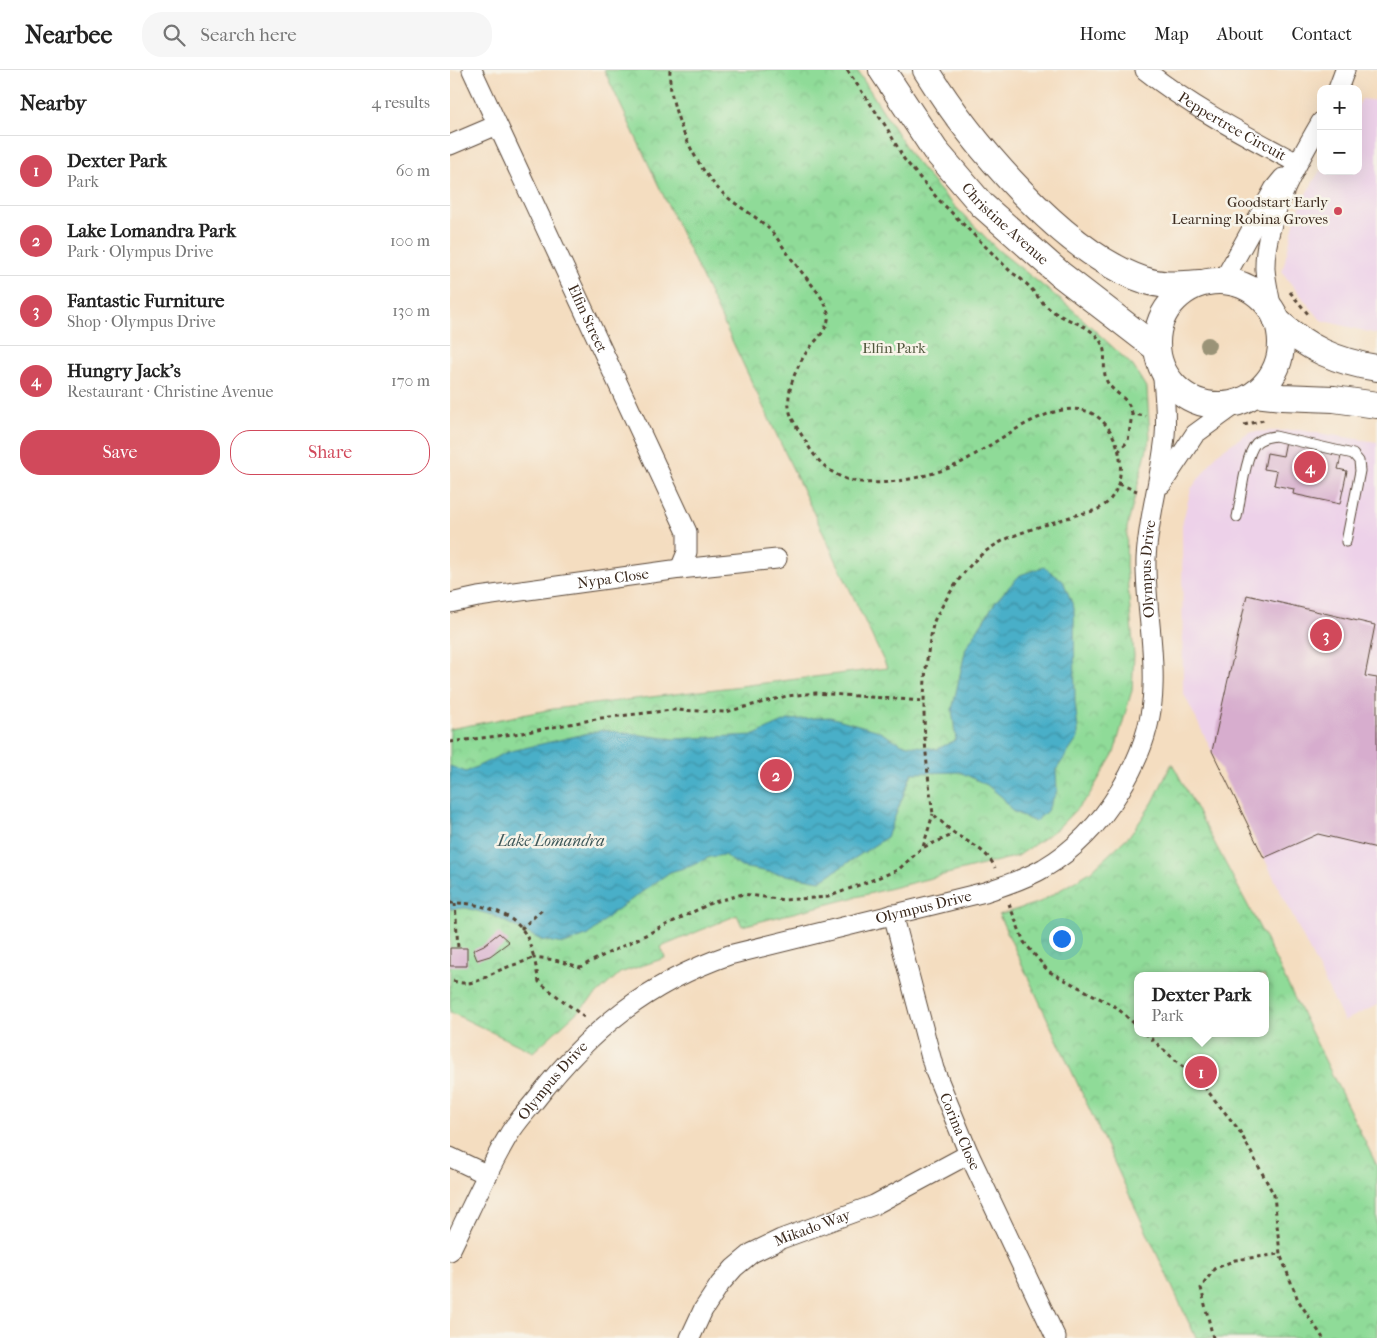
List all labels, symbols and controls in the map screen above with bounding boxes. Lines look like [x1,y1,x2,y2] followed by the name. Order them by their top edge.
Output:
[142,12,492,57] search box
[25,21,112,49] text: Nearbee
[160,21,188,49] icon: search
[200,24,297,46] text: Search here
[1079,24,1126,45] text: Home
[1154,24,1189,45] text: Map
[1217,24,1263,45] text: About
[1291,24,1352,45] text: Contact
[1317,85,1362,175] map controls
[1317,85,1362,130] button: +
[1175,88,1290,165] street label: Peppertree Circuit
[20,91,86,115] text: Nearby
[372,93,430,112] text: 4 results
[1317,130,1362,175] button: −
[67,150,167,172] text: Dexter Park
[33,161,39,180] text: 1
[396,161,430,180] text: 60 m
[67,172,99,191] text: Park
[958,179,1053,269] street label: Christine Avenue
[1171,193,1329,228] place label: Goodstart Early Learning Robina Groves
[1332,205,1344,217] marker: Goodstart Early Learning Robina Groves
[67,220,236,242] text: Lake Lomandra Park
[32,231,40,250] text: 2
[390,231,430,250] text: 100 m
[67,242,214,261] text: Park · Olympus Drive
[564,281,611,356] street label: Elfin Street
[67,290,225,312] text: Fantastic Furniture
[33,301,39,320] text: 3
[392,301,430,320] text: 130 m
[67,312,216,331] text: Shop · Olympus Drive
[862,339,926,357] park label: Elfin Park
[67,360,181,382] text: Hungry Jack's
[31,371,41,390] text: 4
[391,371,430,390] text: 170 m
[67,382,273,401] text: Restaurant · Christine Avenue
[20,430,220,475] button: Save
[230,430,430,475] button: Share
[1294,448,1326,486] pin: 4
[1137,518,1160,619] street label: Olympus Drive
[576,564,651,592] street label: Nypa Close
[1310,616,1342,654] pin: 3
[760,756,792,794] pin: 2
[496,831,605,850] water label: Lake Lomandra
[874,887,974,928] street label: Olympus Drive
[1049,926,1075,952] your location
[1134,972,1269,1037] popup
[1152,984,1251,1006] text: Dexter Park
[1152,1006,1183,1025] text: Park
[514,1037,592,1124] street label: Olympus Drive
[1185,1053,1217,1091] pin: 1
[936,1090,985,1174] street label: Corina Close
[771,1205,854,1250] street label: Mikado Way

